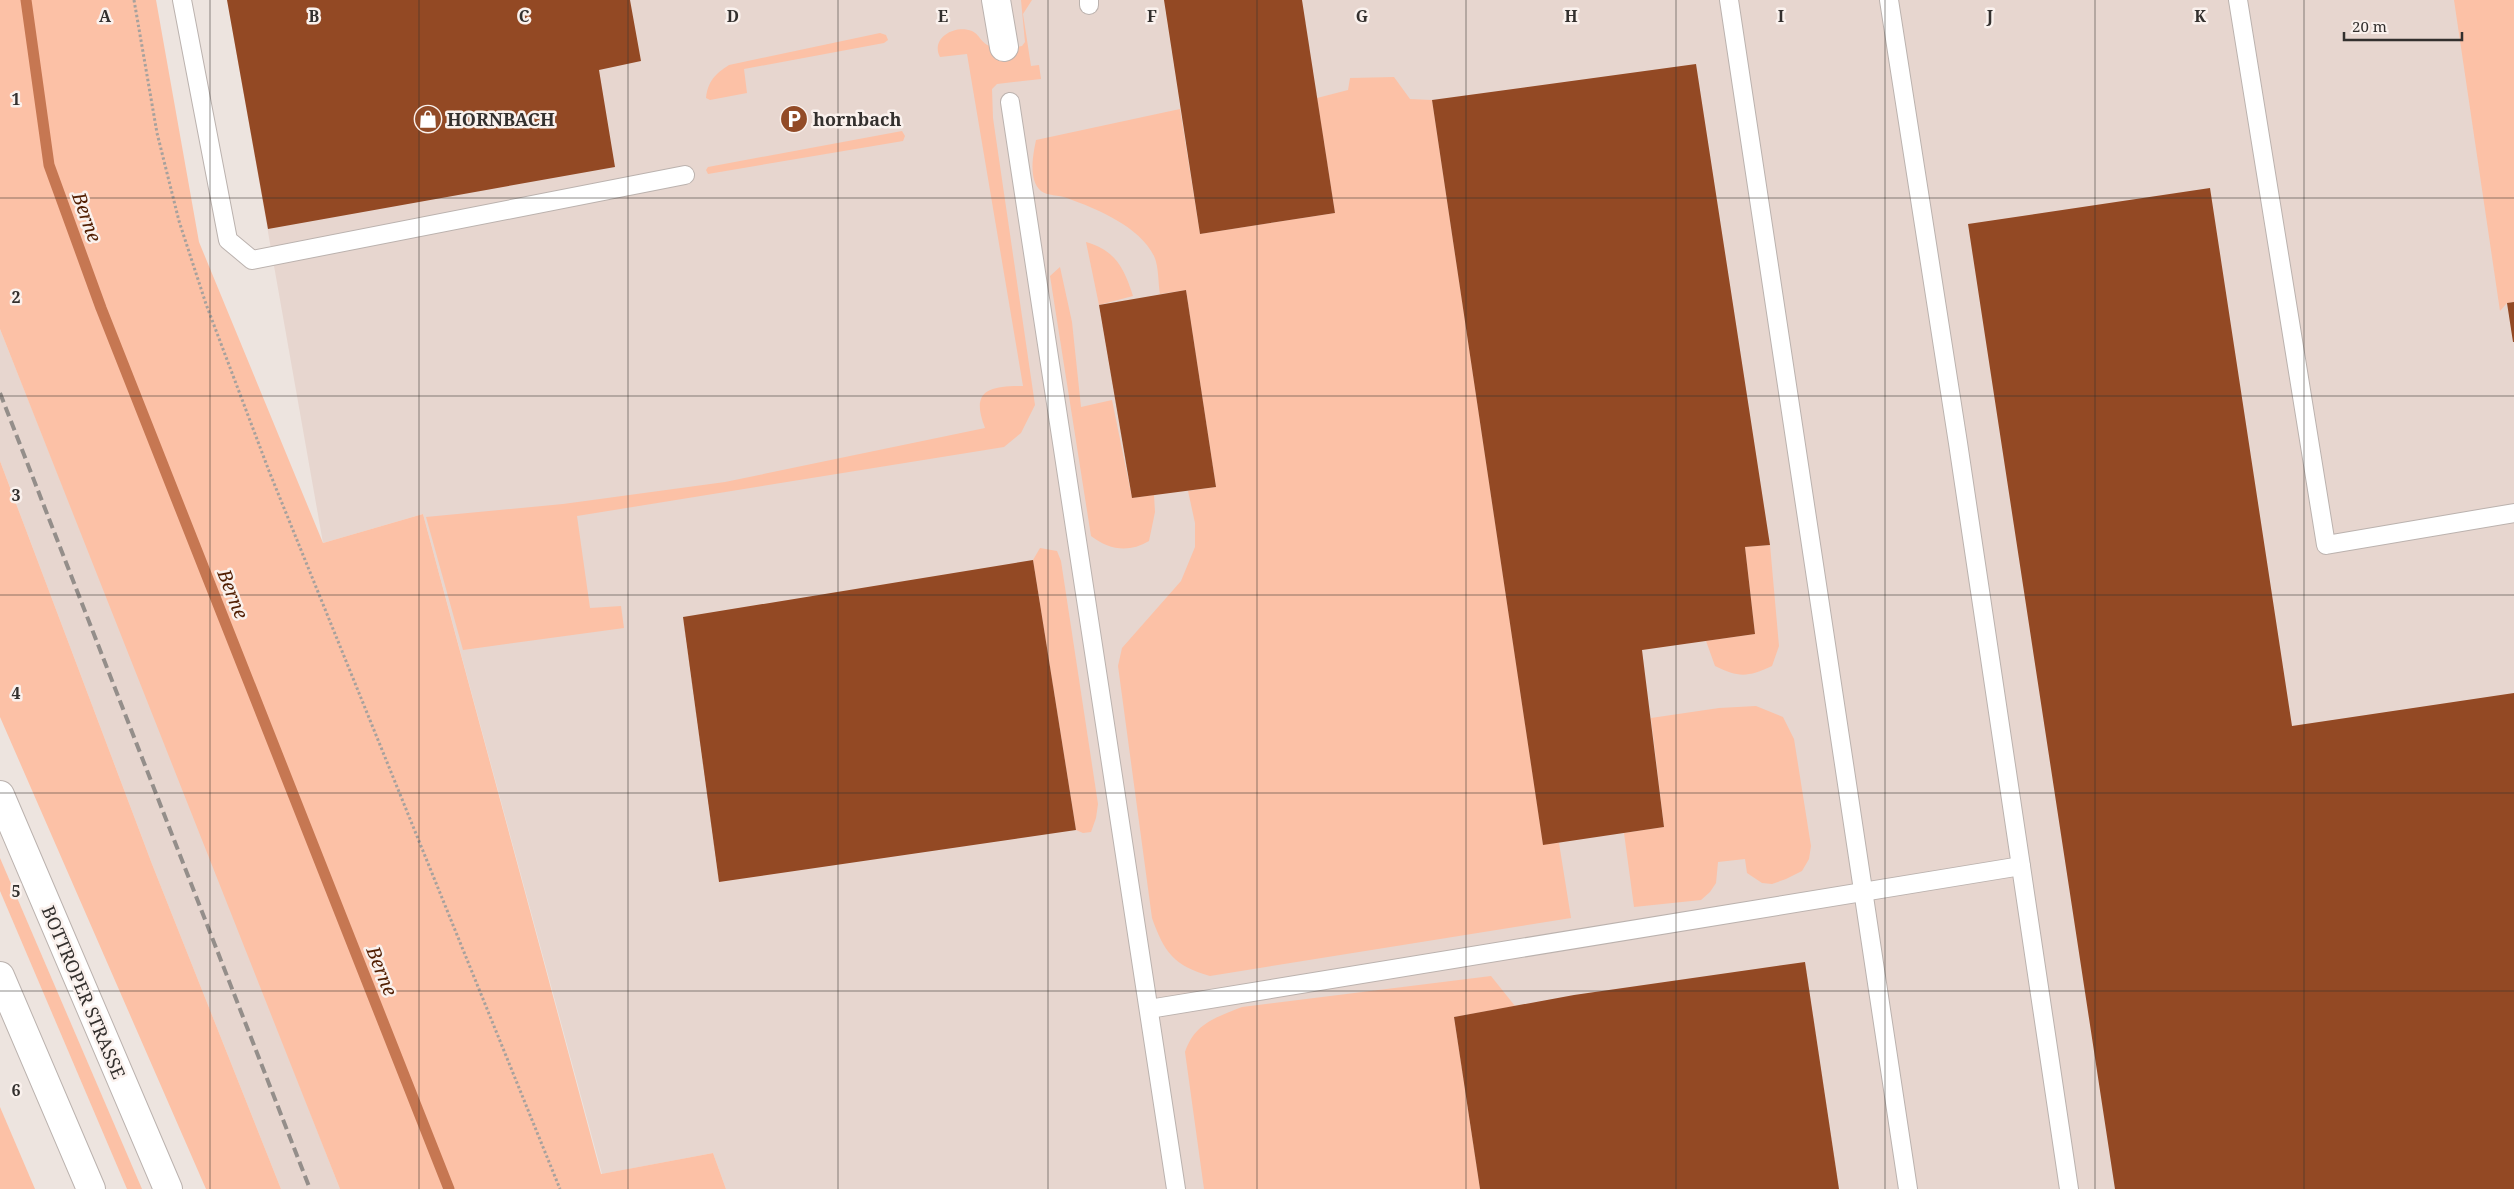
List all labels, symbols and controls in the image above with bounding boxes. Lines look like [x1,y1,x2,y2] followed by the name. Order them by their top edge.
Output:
[99,5,112,27] text: A
[309,5,320,27] text: B
[519,5,530,27] text: C
[727,5,739,27] text: D
[938,5,948,27] text: E
[1147,5,1157,27] text: F
[1356,5,1368,27] text: G
[1564,5,1578,27] text: H
[1778,5,1784,27] text: I
[1986,5,1994,27] text: J
[2194,5,2206,27] text: K
[2344,10,2462,42] scale bar
[2352,16,2387,36] text: 20 m
[11,88,21,110] text: 1
[413,104,443,134] shop icon: HORNBACH
[779,104,809,134] parking icon: hornbach
[447,107,555,131] place label: HORNBACH
[813,107,901,131] place label: hornbach
[66,187,108,246] water label: Berne
[11,286,21,308] text: 2
[11,484,21,506] text: 3
[211,564,255,623] water label: Berne
[11,682,21,704] text: 4
[11,880,21,902] text: 5
[37,902,131,1082] street label: BOTTROPER STRASSE
[360,941,404,1000] water label: Berne
[11,1079,21,1101] text: 6

